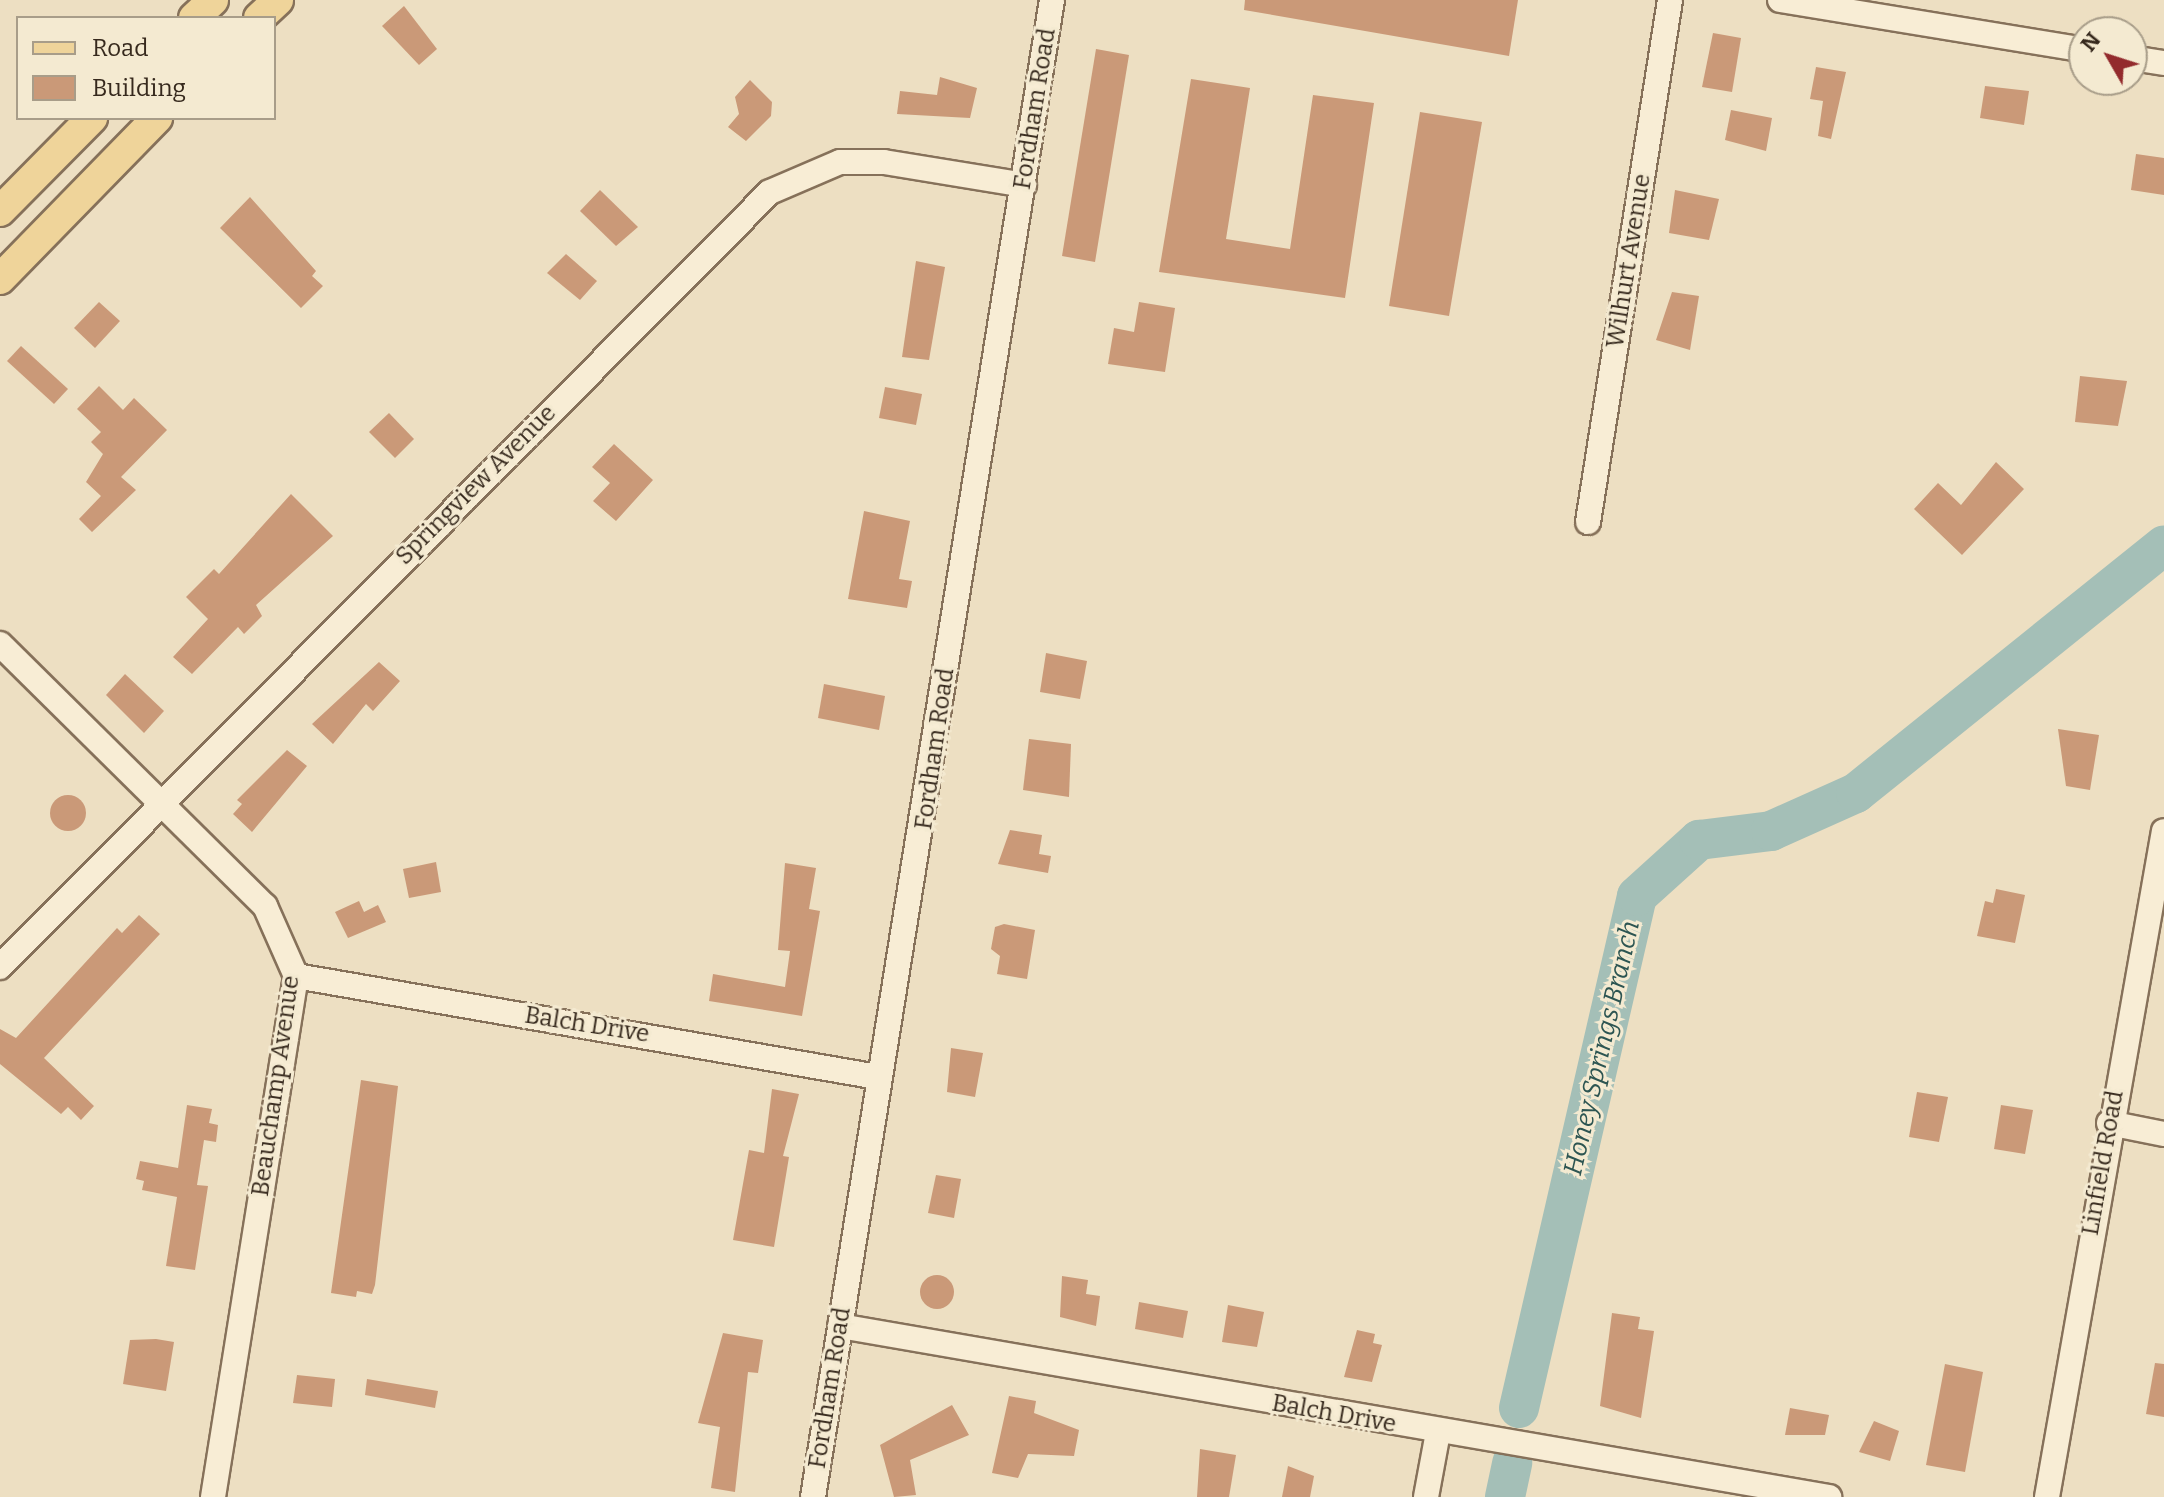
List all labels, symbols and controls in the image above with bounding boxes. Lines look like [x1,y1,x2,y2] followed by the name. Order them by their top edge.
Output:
[16,16,276,120] legend
[2068,16,2148,96] north arrow
[1008,26,1062,192] street label: Fordham Road
[2075,27,2106,57] text: N
[92,34,148,62] text: Road
[92,74,186,102] text: Building
[1601,172,1657,350] street label: Wilhurt Avenue
[390,399,562,571] street label: Springview Avenue
[909,666,961,832] street label: Fordham Road
[1558,918,1646,1178] water label: Honey Springs Branch
[246,974,306,1198] street label: Beauchamp Avenue
[523,1001,651,1049] street label: Balch Drive
[2076,1088,2130,1238] street label: Linfield Road
[803,1305,857,1471] street label: Fordham Road
[1270,1389,1398,1439] street label: Balch Drive

